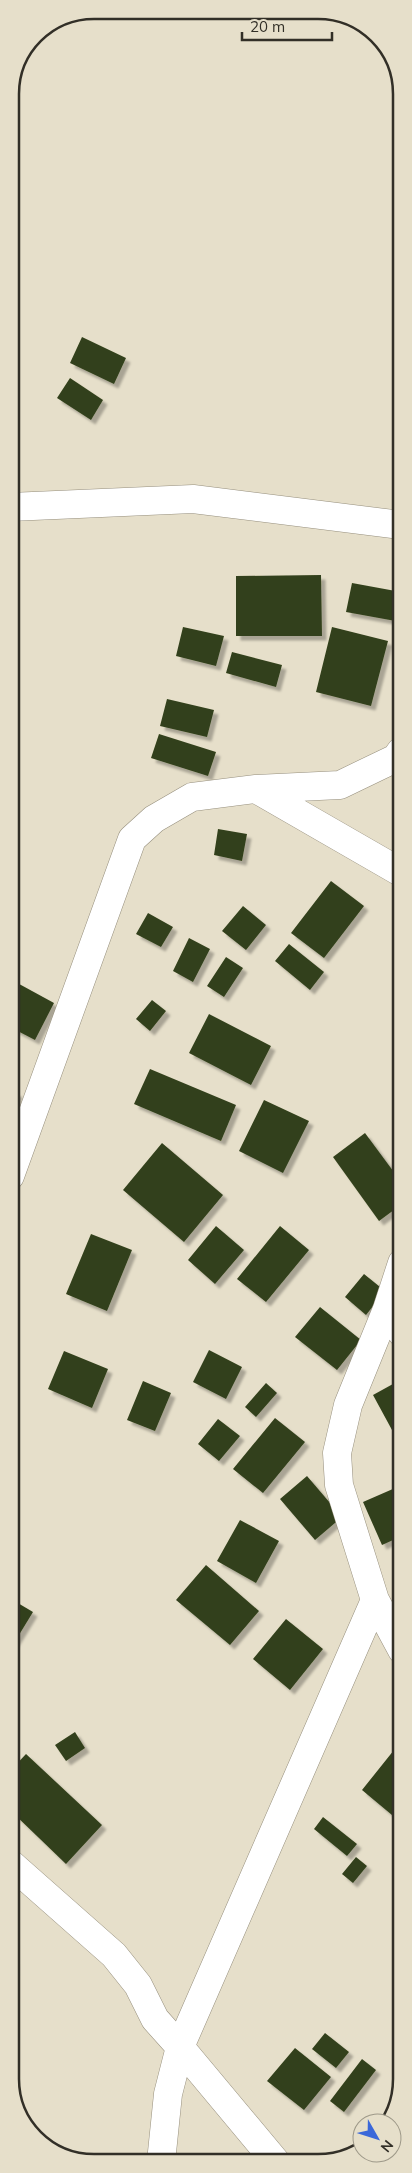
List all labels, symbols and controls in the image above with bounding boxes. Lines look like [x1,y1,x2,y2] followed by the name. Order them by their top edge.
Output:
[242,10,332,42] scale bar
[250,17,285,36] text: 20 m
[352,2113,402,2163] north arrow
[377,2136,397,2156] text: N

